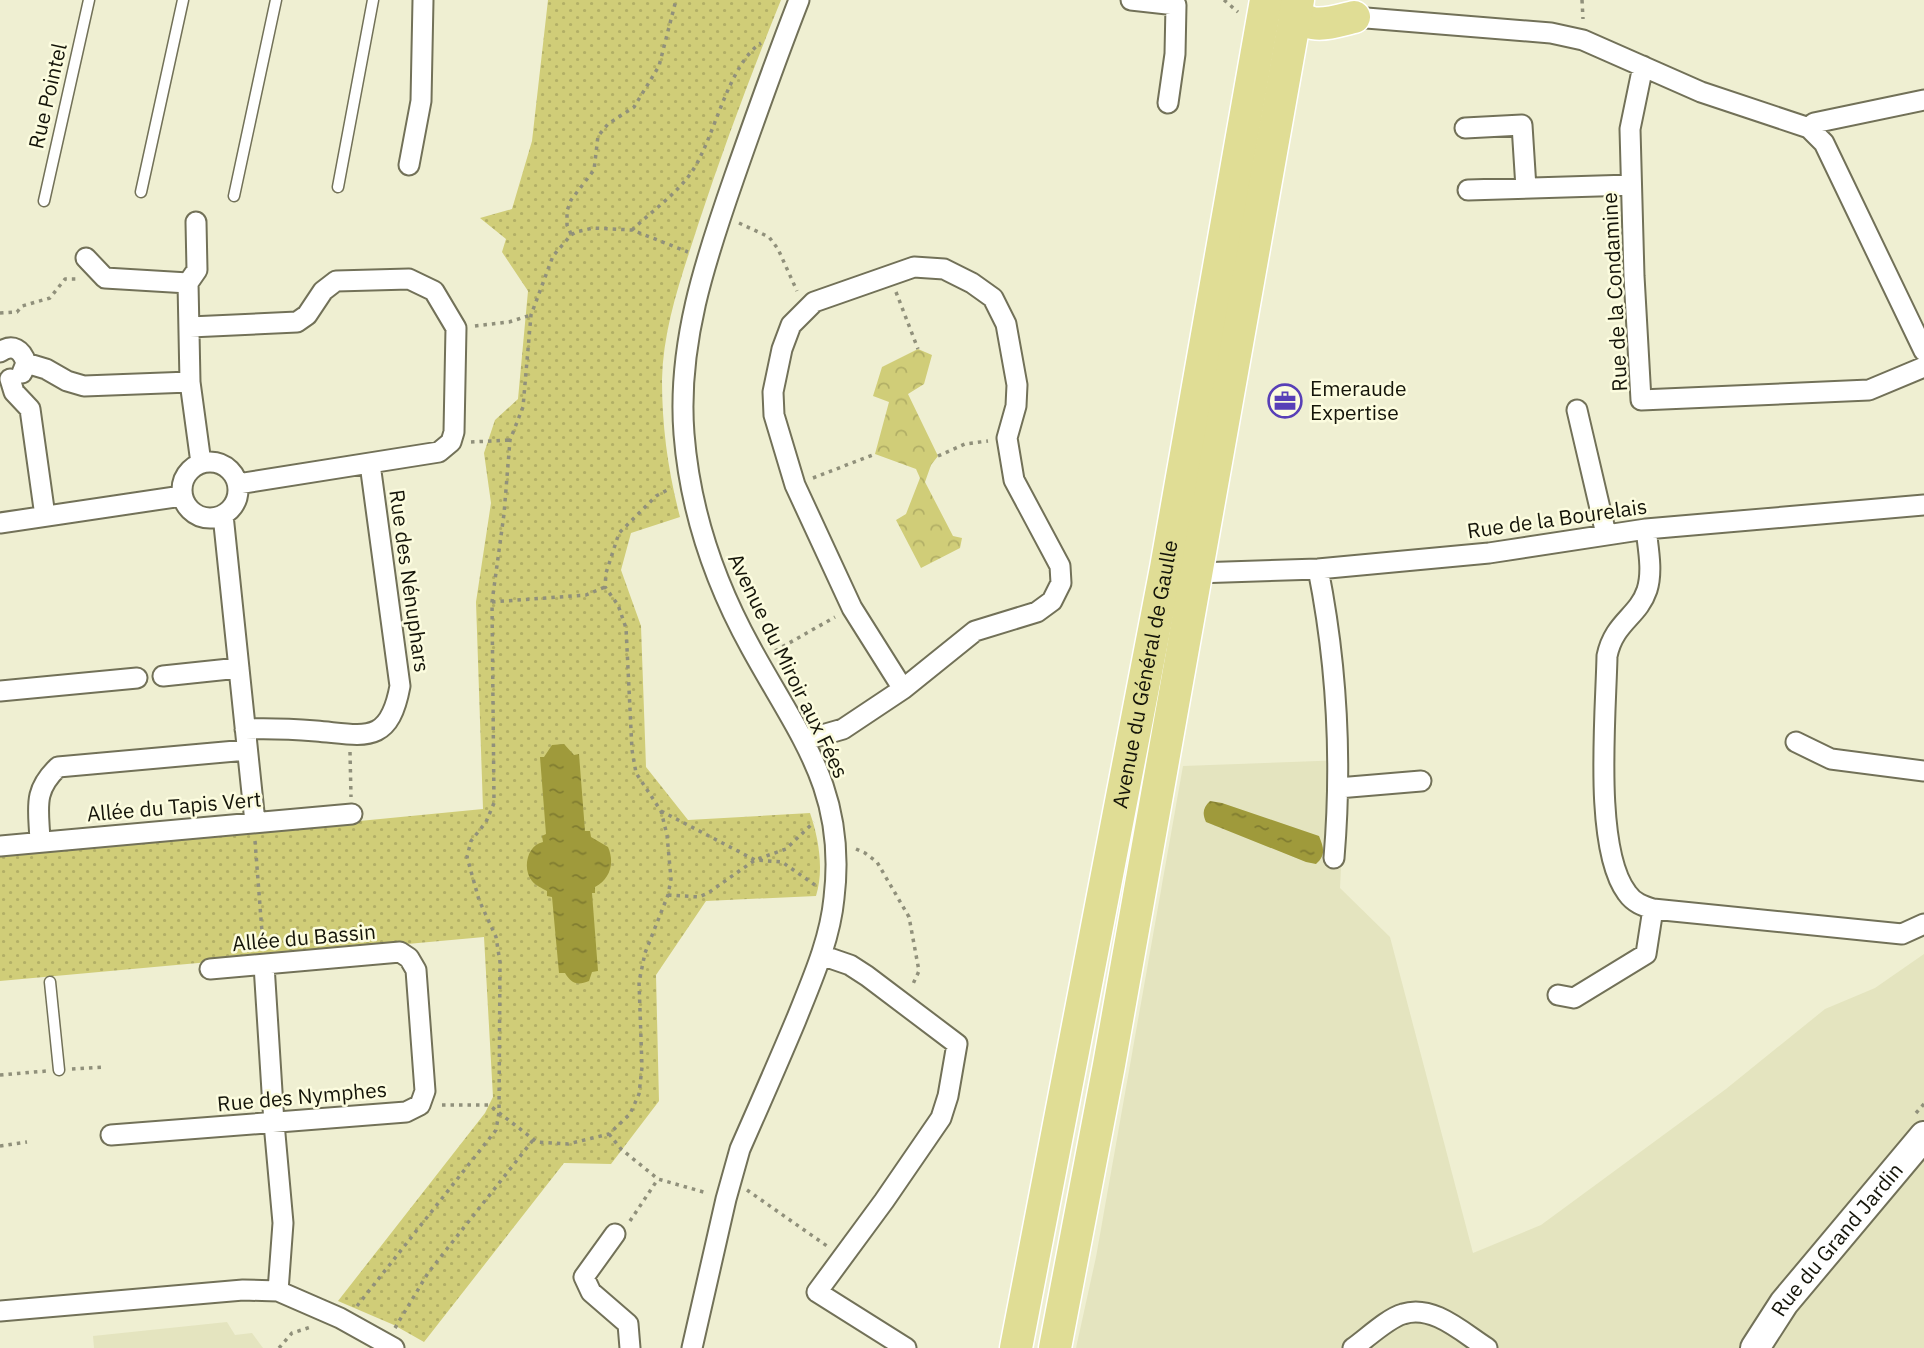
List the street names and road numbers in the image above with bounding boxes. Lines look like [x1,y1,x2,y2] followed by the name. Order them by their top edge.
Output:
[21,40,73,151] street label: Rue Pointel
[1595,192,1633,392] street label: Rue de la Condamine
[383,488,437,674] street label: Rue des Nénuphars
[1465,492,1649,544] street label: Rue de la Bourelais
[1105,538,1184,811] street label: Avenue du Général de Gaulle
[722,548,856,783] street label: Avenue du Miroir aux Fées
[85,784,262,828] street label: Allée du Tapis Vert
[231,917,377,957] street label: Allée du Bassin
[216,1075,388,1117] street label: Rue des Nymphes
[1764,1156,1909,1322] street label: Rue du Grand Jardin

